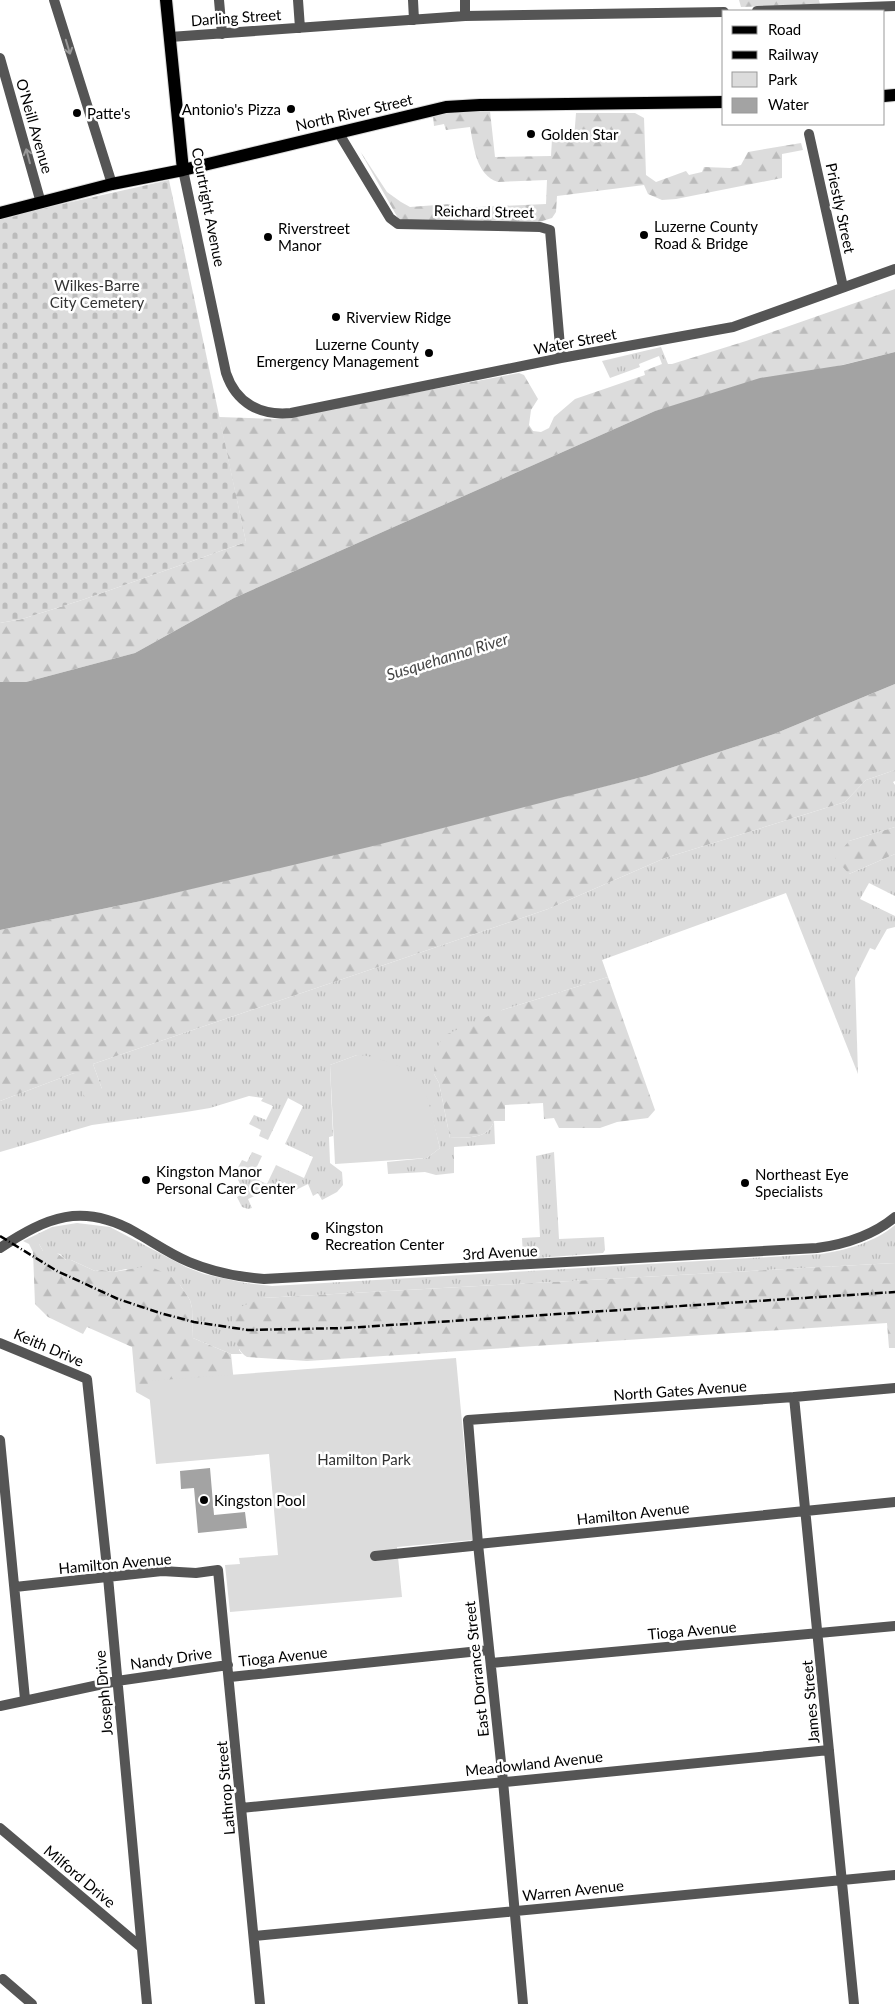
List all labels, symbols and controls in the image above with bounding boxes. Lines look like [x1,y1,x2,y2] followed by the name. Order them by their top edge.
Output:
[190,5,283,29] street label: Darling Street
[722,10,885,125] legend
[768,20,801,38] text: Road
[64,38,74,54] one-way arrow
[768,45,819,63] text: Railway
[768,70,798,88] text: Park
[13,76,57,176] street label: O'Neill Avenue
[294,90,415,134] street label: North River Street
[768,95,809,113] text: Water
[182,100,281,118] place label: Antonio's Pizza
[285,103,297,115] marker: Antonio's Pizza
[87,104,130,122] place label: Patte's
[71,107,83,119] marker: Patte's
[541,125,619,143] place label: Golden Star
[525,128,537,140] marker: Golden Star
[189,146,229,268] street label: Courtright Avenue
[23,148,32,164] one-way arrow
[823,161,859,255] street label: Priestly Street
[434,201,535,221] street label: Reichard Street
[654,217,758,252] place label: Luzerne County Road & Bridge
[278,219,351,254] place label: Riverstreet Manor
[638,229,650,241] marker: Luzerne County Road & Bridge
[262,231,274,243] marker: Riverstreet Manor
[50,276,145,311] park label: Wilkes-Barre City Cemetery
[346,308,451,326] place label: Riverview Ridge
[330,311,342,323] marker: Riverview Ridge
[532,324,618,358] street label: Water Street
[256,335,420,370] place label: Luzerne County Emergency Management
[423,347,435,359] marker: Luzerne County Emergency Management
[384,628,511,684] water label: Susquehanna River
[156,1162,296,1197] place label: Kingston Manor Personal Care Center
[755,1165,849,1200] place label: Northeast Eye Specialists
[140,1174,152,1186] marker: Kingston Manor Personal Care Center
[739,1177,751,1189] marker: Northeast Eye Specialists
[325,1218,445,1253] place label: Kingston Recreation Center
[309,1230,321,1242] marker: Kingston Recreation Center
[462,1241,538,1263] street label: 3rd Avenue
[11,1324,87,1370] street label: Keith Drive
[613,1376,747,1404] street label: North Gates Avenue
[317,1450,411,1468] park label: Hamilton Park
[214,1491,305,1509] place label: Kingston Pool
[198,1494,210,1506] marker: Kingston Pool
[576,1498,690,1528] street label: Hamilton Avenue
[58,1549,172,1577] street label: Hamilton Avenue
[460,1600,492,1738] street label: East Dorrance Street
[647,1617,737,1643] street label: Tioga Avenue
[238,1642,328,1670] street label: Tioga Avenue
[129,1643,213,1673] street label: Nandy Drive
[90,1650,116,1736] street label: Joseph Drive
[797,1659,823,1744] street label: James Street
[212,1740,238,1836] street label: Lathrop Street
[464,1747,604,1779] street label: Meadowland Avenue
[41,1841,119,1911] street label: Milford Drive
[521,1876,625,1904] street label: Warren Avenue

